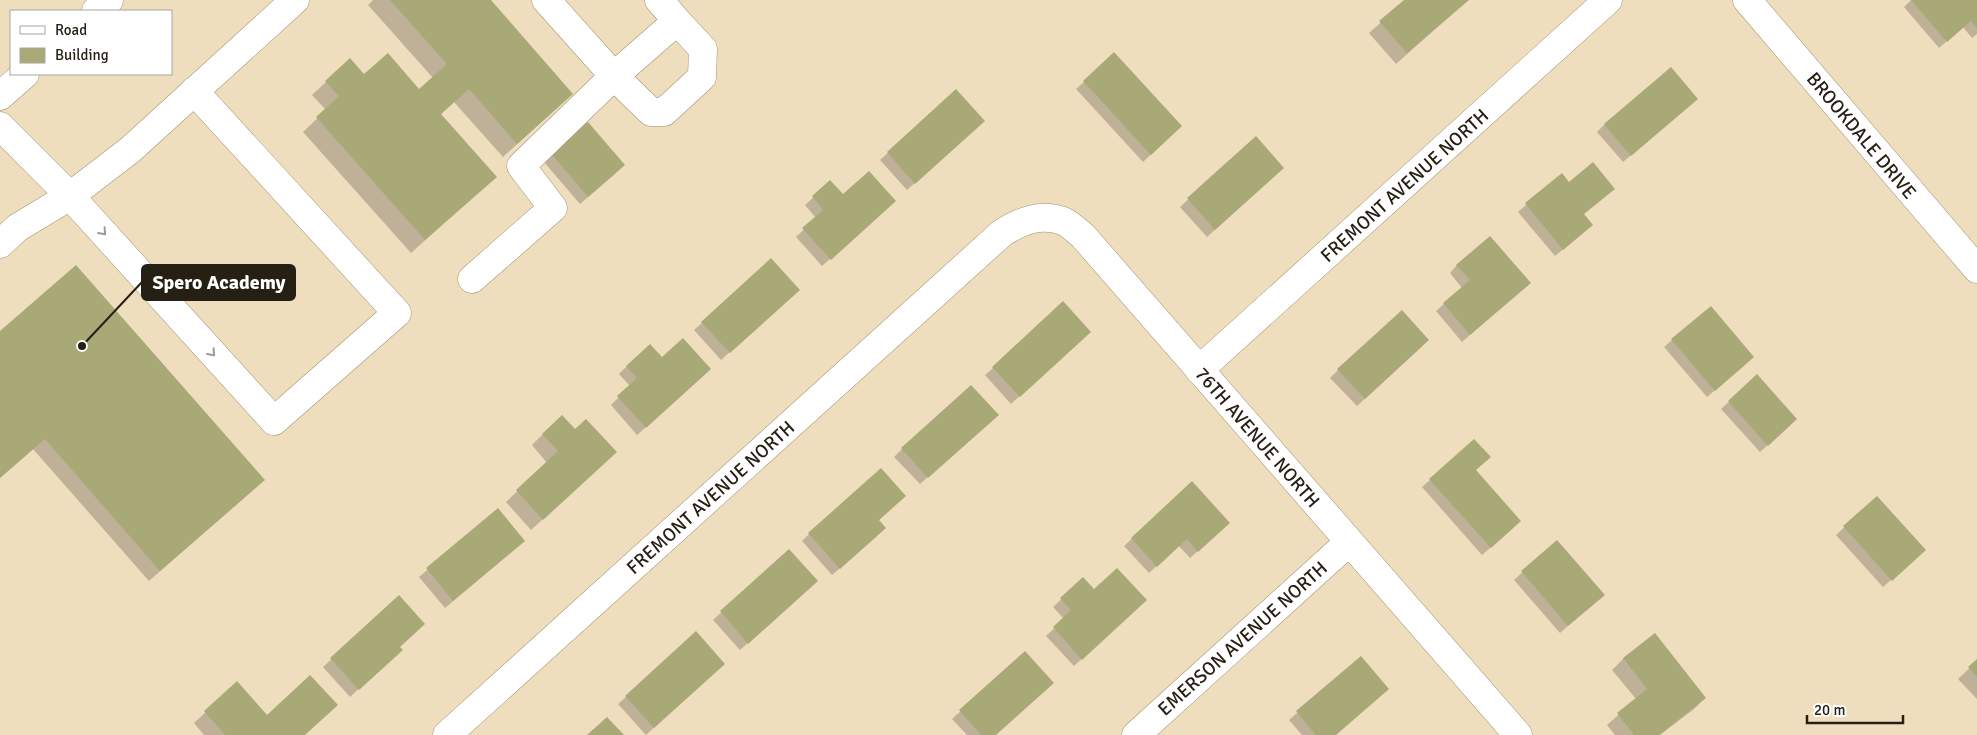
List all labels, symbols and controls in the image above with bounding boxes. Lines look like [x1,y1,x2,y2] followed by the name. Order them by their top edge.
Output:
[10,10,172,75] legend
[55,21,87,39] text: Road
[55,46,109,64] text: Building
[1801,67,1921,204] street label: BROOKDALE DRIVE
[1316,104,1494,268] street label: FREMONT AVENUE NORTH
[97,227,106,236] one-way arrow
[142,265,295,300] callout: Spero Academy
[152,270,286,295] text: Spero Academy
[206,347,215,356] one-way arrow
[1190,362,1325,513] street label: 76TH AVENUE NORTH
[622,416,800,580] street label: FREMONT AVENUE NORTH
[1153,556,1332,721] street label: EMERSON AVENUE NORTH
[1807,692,1903,724] scale bar
[1814,701,1845,719] text: 20 m

